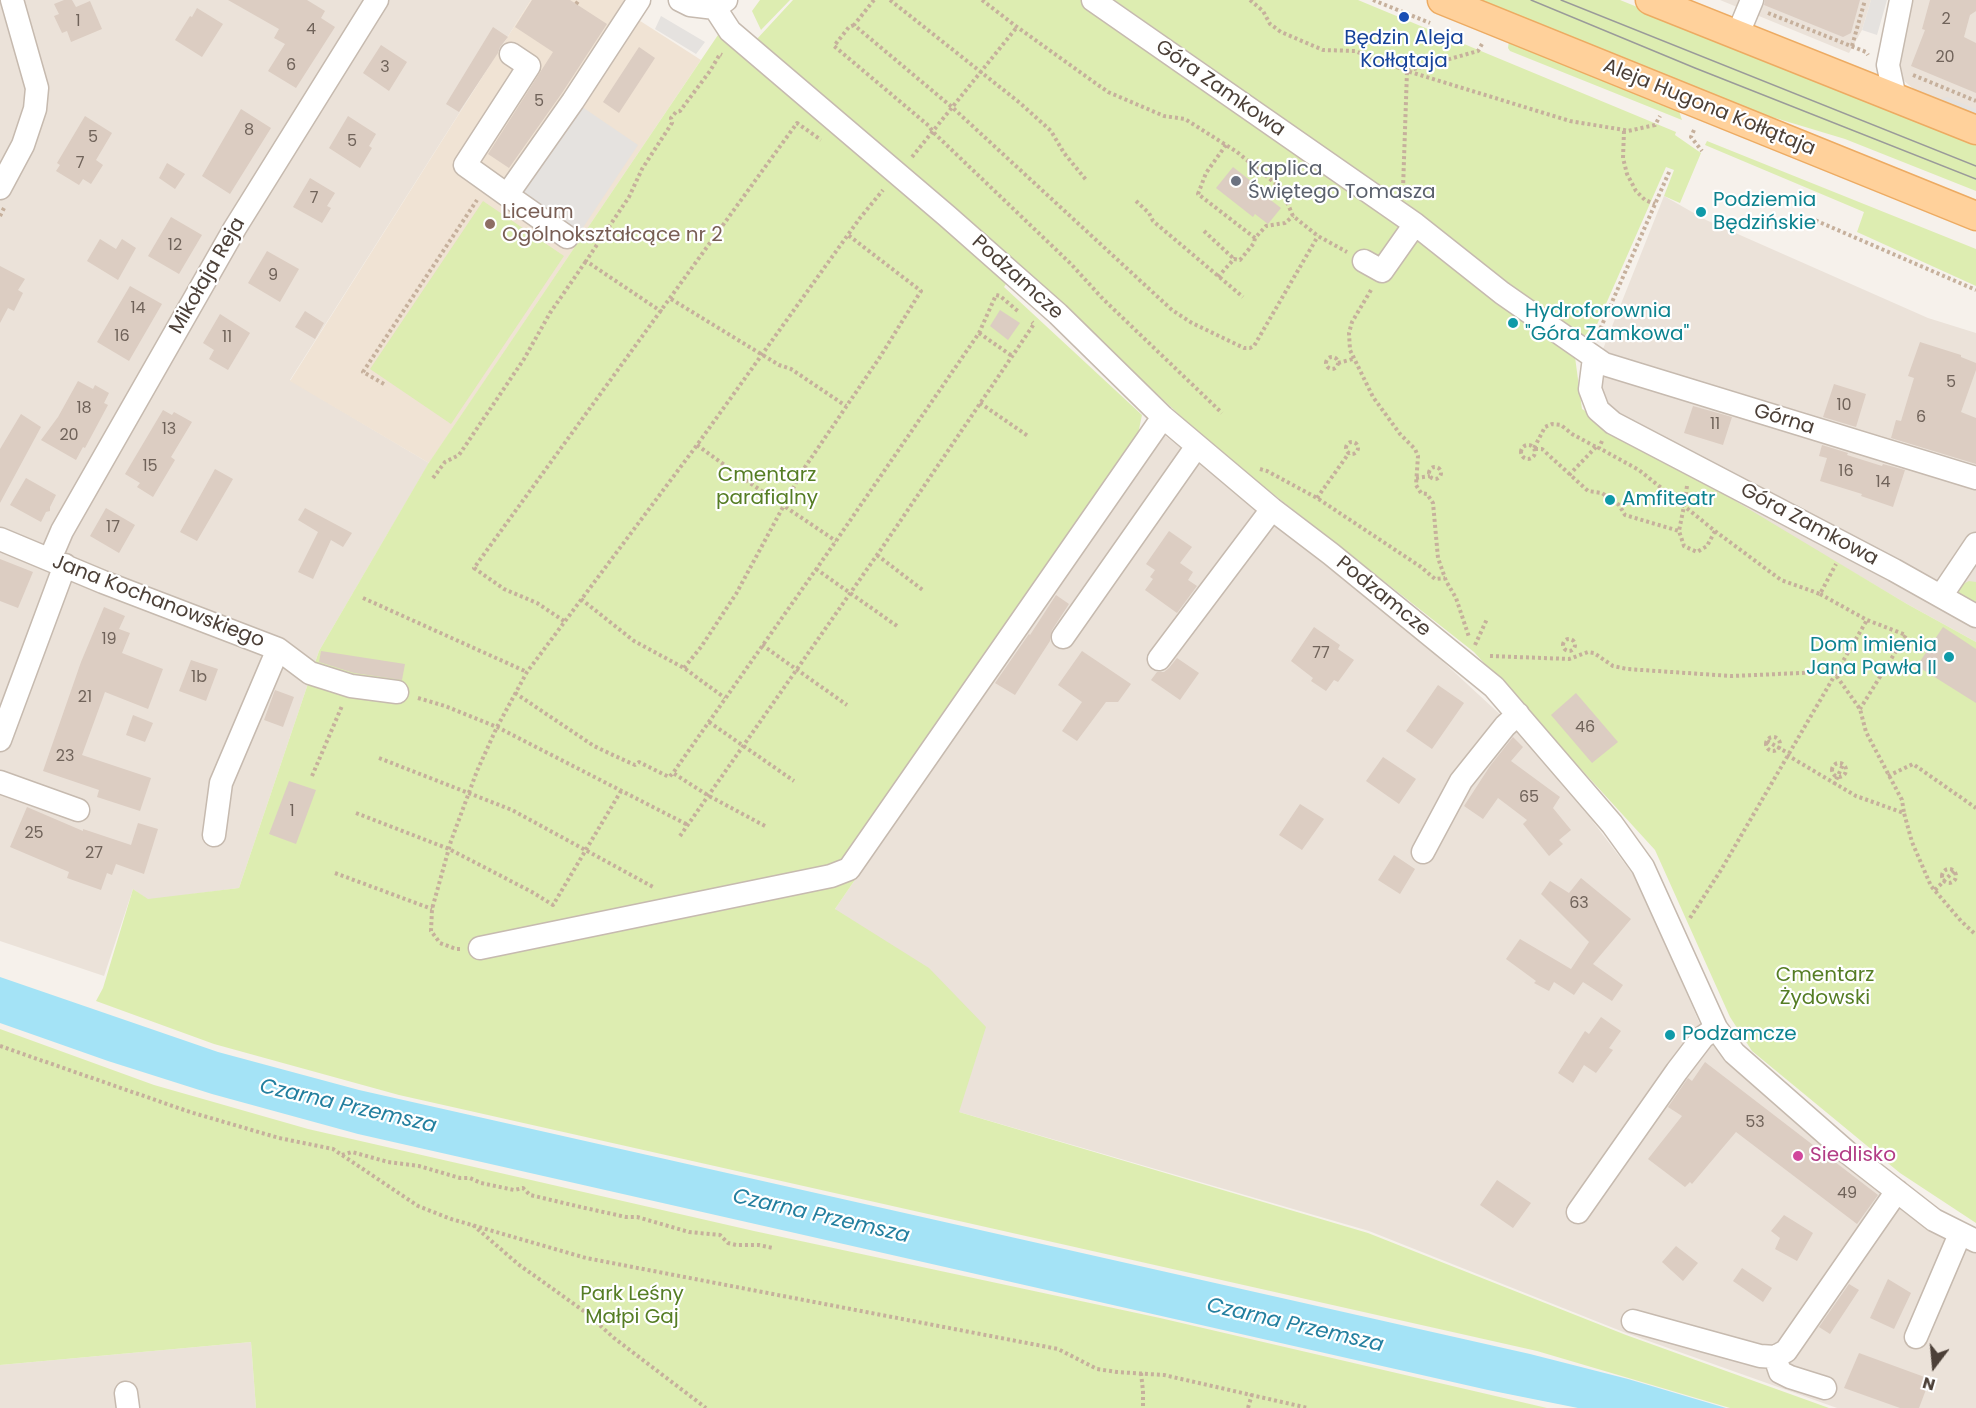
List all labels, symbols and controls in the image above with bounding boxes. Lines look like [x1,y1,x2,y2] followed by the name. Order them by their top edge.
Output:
[1397,10,1411,24] marker: Będzin Aleja Kołłątaja
[1941,10,1951,30] house number: 2
[75,12,81,32] house number: 1
[306,20,316,40] house number: 4
[1344,27,1464,74] place label: Będzin Aleja Kołłątaja
[1151,35,1289,143] street label: Góra Zamkowa
[1935,48,1955,68] house number: 20
[1599,54,1819,162] street label: Aleja Hugona Kołłątaja
[286,56,296,76] house number: 6
[380,58,390,78] house number: 3
[534,92,544,112] house number: 5
[244,121,254,141] house number: 8
[88,128,98,148] house number: 5
[347,132,357,152] house number: 5
[76,154,84,174] house number: 7
[1248,158,1436,205] place label: Kaplica Świętego Tomasza
[1229,174,1243,188] marker: Kaplica Świętego Tomasza
[310,189,318,209] house number: 7
[1713,189,1816,236] place label: Podziemia Będzińskie
[502,201,723,248] place label: Liceum Ogólnokształcące nr 2
[1694,205,1708,219] marker: Podziemia Będzińskie
[165,213,251,339] street label: Mikołaja Reja
[483,217,497,231] marker: Liceum Ogólnokształcące nr 2
[966,231,1068,325] street label: Podzamcze
[168,236,182,256] house number: 12
[268,266,278,286] house number: 9
[130,299,146,319] house number: 14
[1525,300,1689,347] place label: Hydroforownia "Góra Zamkowa"
[1506,316,1520,330] marker: Hydroforownia "Góra Zamkowa"
[114,327,130,347] house number: 16
[222,328,232,348] house number: 11
[1946,373,1956,393] house number: 5
[1836,396,1852,416] house number: 10
[76,399,92,419] house number: 18
[1751,399,1817,441] street label: Górna
[1916,408,1926,428] house number: 6
[1710,415,1720,435] house number: 11
[162,420,176,440] house number: 13
[59,426,79,446] house number: 20
[142,457,158,477] house number: 15
[1838,462,1854,482] house number: 16
[716,464,818,511] park label: Cmentarz parafialny
[1875,473,1891,493] house number: 14
[1736,479,1882,571] street label: Góra Zamkowa
[1622,488,1716,512] place label: Amfiteatr
[1603,493,1617,507] marker: Amfiteatr
[106,518,120,538] house number: 17
[48,550,268,654] street label: Jana Kochanowskiego
[1331,552,1435,642] street label: Podzamcze
[101,630,117,650] house number: 19
[1806,634,1937,681] place label: Dom imienia Jana Pawła II
[1312,644,1330,664] house number: 77
[1942,650,1956,664] marker: Dom imienia Jana Pawła II
[191,668,207,688] house number: 1b
[78,688,92,708] house number: 21
[1575,718,1595,738] house number: 46
[56,747,74,767] house number: 23
[1519,788,1539,808] house number: 65
[289,802,295,822] house number: 1
[24,824,44,844] house number: 25
[85,844,103,864] house number: 27
[1569,894,1589,914] house number: 63
[1776,964,1874,1011] park label: Cmentarz Żydowski
[1682,1023,1797,1047] place label: Podzamcze
[1663,1028,1677,1042] marker: Podzamcze
[257,1074,439,1140] water label: Czarna Przemsza
[1745,1113,1765,1133] house number: 53
[1810,1144,1896,1168] place label: Siedlisko
[1791,1149,1805,1163] marker: Siedlisko
[730,1184,912,1250] water label: Czarna Przemsza
[1837,1184,1857,1204] house number: 49
[580,1283,684,1330] park label: Park Leśny Małpi Gaj
[1204,1293,1386,1359] water label: Czarna Przemsza
[1904,1336,1964,1396] north arrow
[1920,1371,1938,1397] text: N

